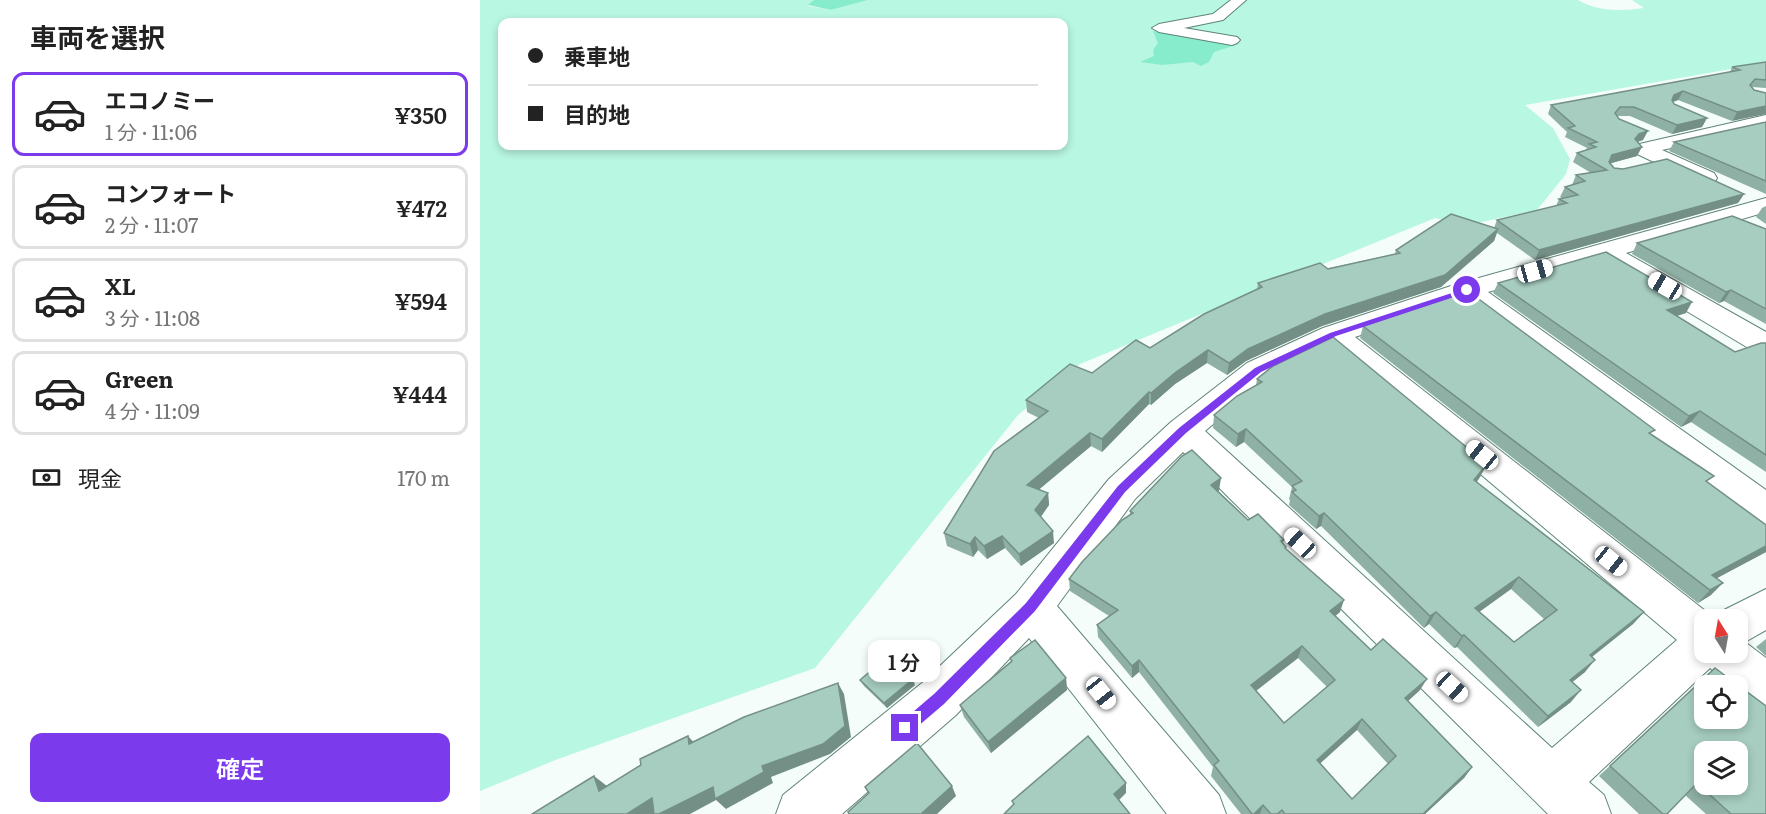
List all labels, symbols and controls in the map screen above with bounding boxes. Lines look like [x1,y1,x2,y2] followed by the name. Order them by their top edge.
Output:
[30,16,165,56] text: 車両を選択
[564,39,630,72] text: 乗車地
[105,83,215,116] text: エコノミー
[33,87,87,141] icon: car
[564,97,630,130] text: 目的地
[394,98,447,131] text: ¥350
[105,116,197,146] text: 1 分 · 11:06
[105,176,236,209] text: コンフォート
[33,180,87,234] icon: car
[396,191,447,224] text: ¥472
[105,209,198,239] text: 2 分 · 11:07
[1515,257,1555,285] car
[105,269,136,302] text: XL
[1645,269,1685,303] car
[33,273,87,327] icon: car
[1453,276,1480,303] route start
[395,284,447,317] text: ¥594
[105,302,200,332] text: 3 分 · 11:08
[105,362,174,395] text: Green
[33,366,87,420] icon: car
[393,377,447,410] text: ¥444
[105,395,200,425] text: 4 分 · 11:09
[1462,437,1502,473] car
[30,461,63,494] icon: cash
[78,461,122,494] text: 現金
[397,462,450,492] text: 170 m
[1281,524,1319,562] car
[1591,543,1631,579] car
[1694,609,1748,663] north arrow
[1694,609,1748,795] map controls
[869,641,941,683] callout: 1 分
[888,646,920,676] text: 1 分
[1433,668,1471,706] car
[1083,673,1119,713] car
[1694,675,1748,729] button: locate
[891,714,918,741] route end
[30,733,450,802] button: 確定
[1694,741,1748,795] button: layers

